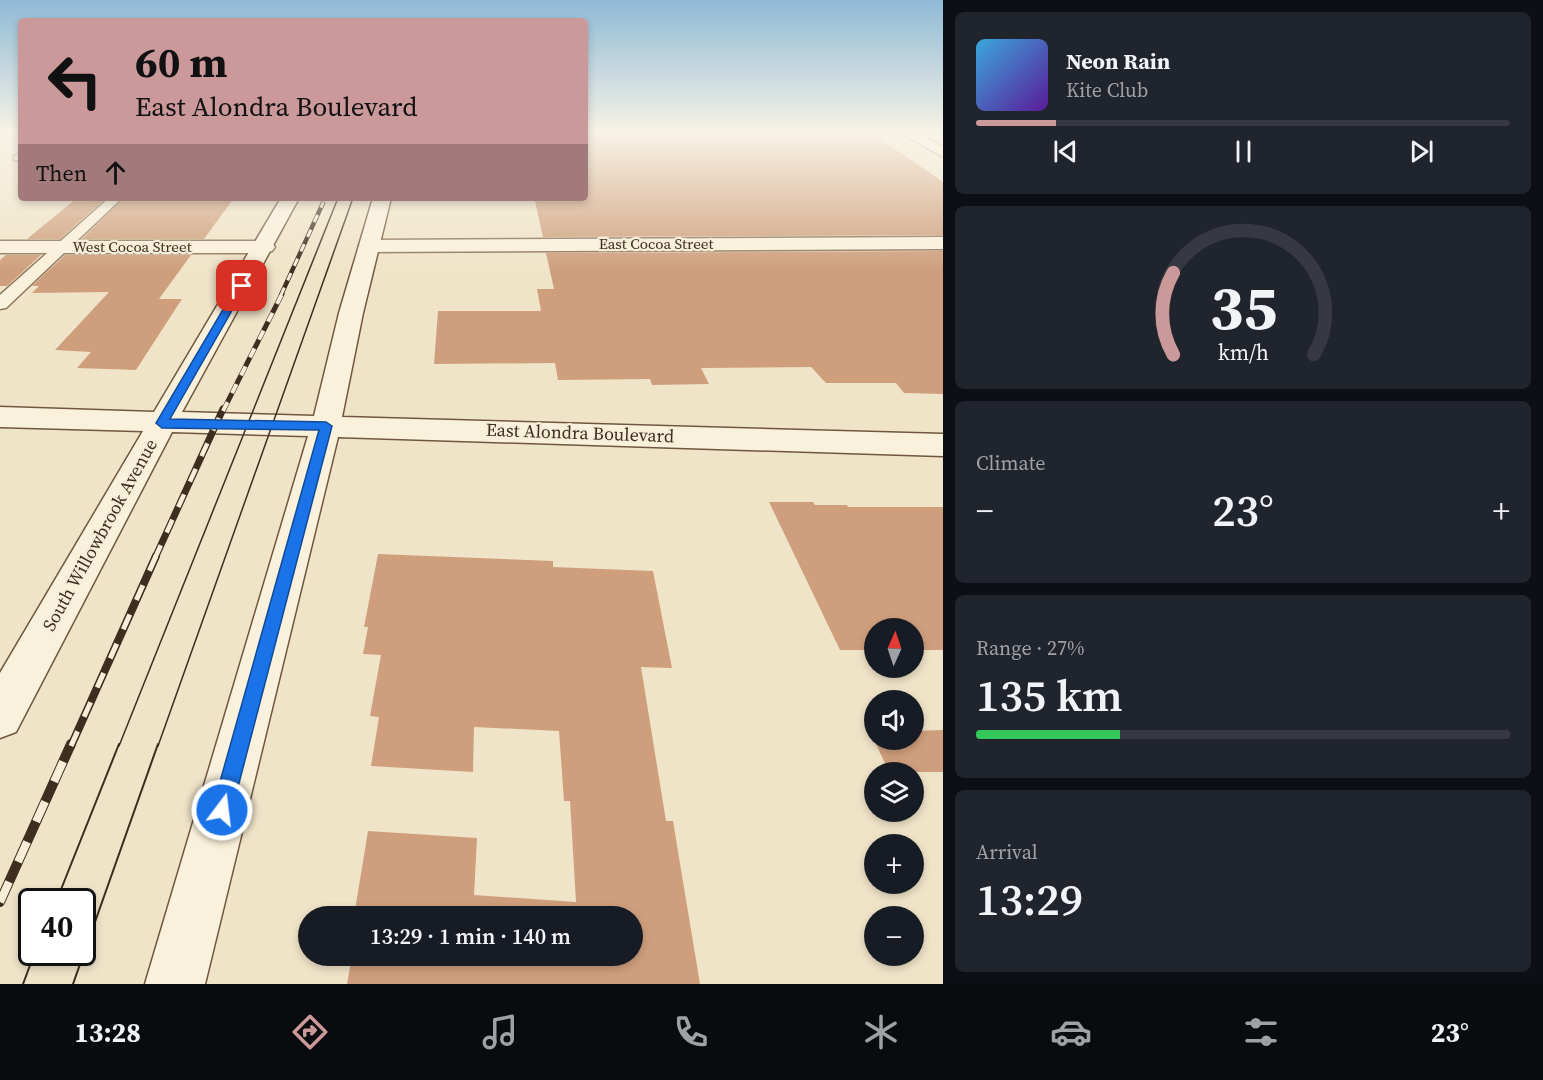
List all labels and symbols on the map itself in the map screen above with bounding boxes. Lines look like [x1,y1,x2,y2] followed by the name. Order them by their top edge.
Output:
[599,233,713,254] street label: East Cocoa Street
[72,236,192,257] street label: West Cocoa Street
[216,260,267,311] pin
[485,417,675,448] street label: East Alondra Boulevard
[36,434,163,636] street label: South Willowbrook Avenue
[864,618,924,678] north arrow
[190,778,254,842] position arrow
[18,888,96,966] speed limit sign: 40

